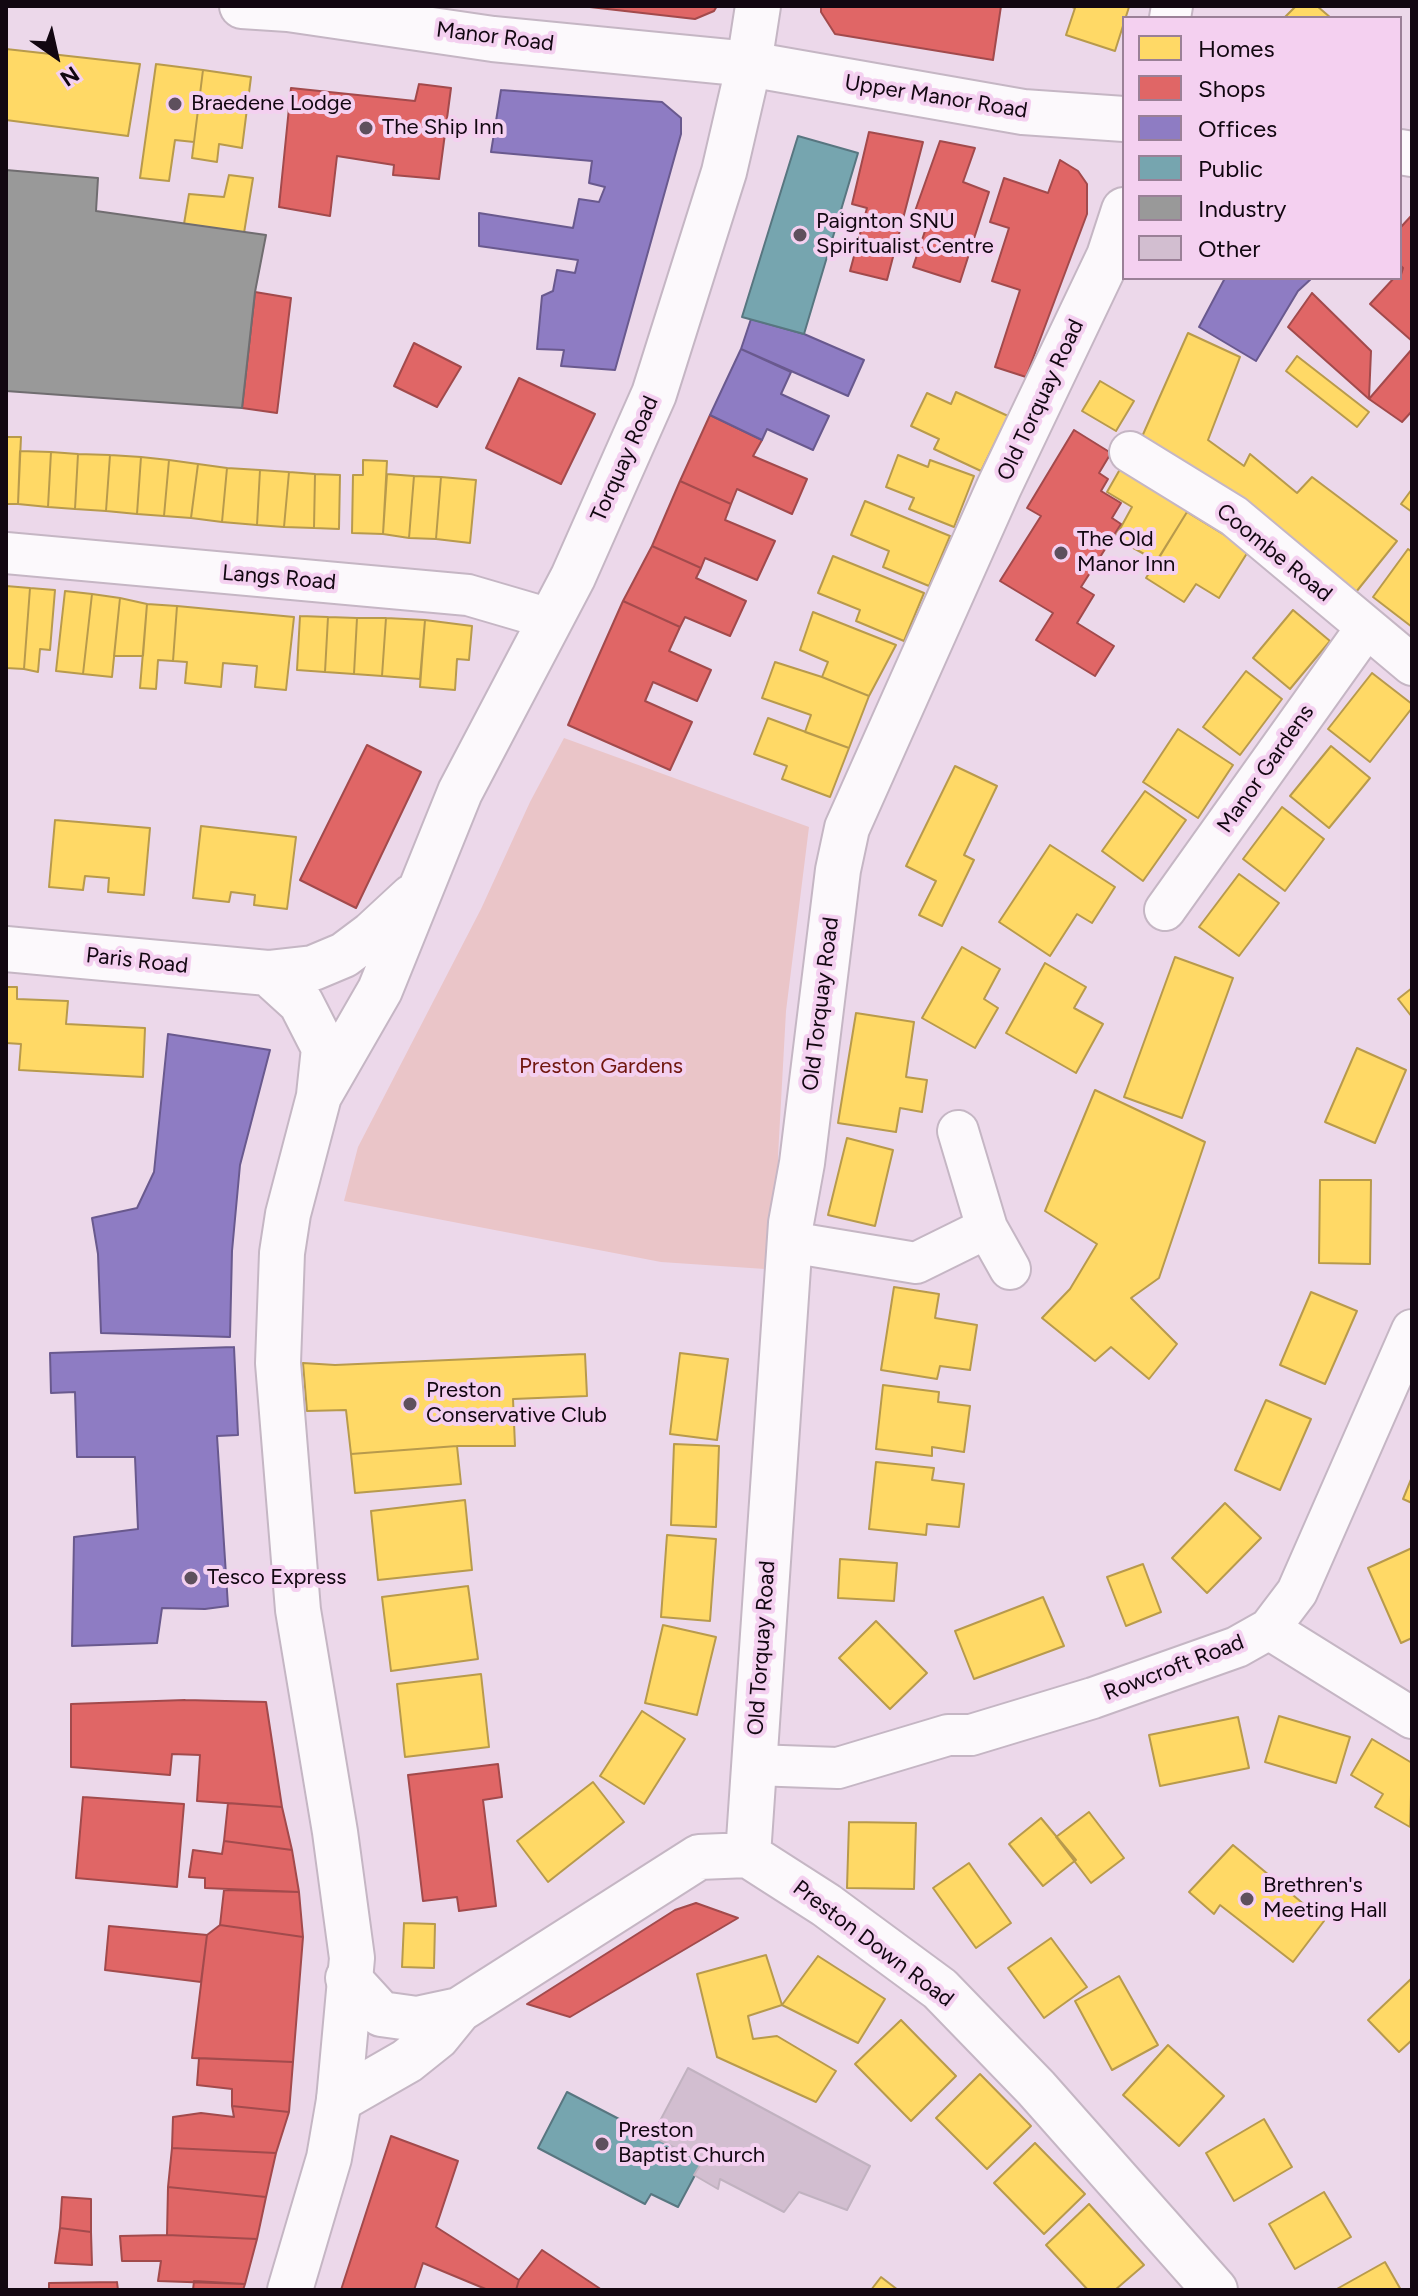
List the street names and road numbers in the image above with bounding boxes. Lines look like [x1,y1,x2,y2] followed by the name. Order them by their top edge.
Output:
[435,17,555,57] street label: Manor Road
[843,70,1029,124] street label: Upper Manor Road
[992,315,1090,485] street label: Old Torquay Road
[586,392,664,526] street label: Torquay Road
[1211,498,1337,608] street label: Coombe Road
[221,560,337,596] street label: Langs Road
[1212,700,1320,838] street label: Manor Gardens
[797,916,845,1092] street label: Old Torquay Road
[85,943,189,979] street label: Paris Road
[743,1560,781,1736] street label: Old Torquay Road
[1100,1629,1248,1707] street label: Rowcroft Road
[787,1875,959,2013] street label: Preston Down Road

